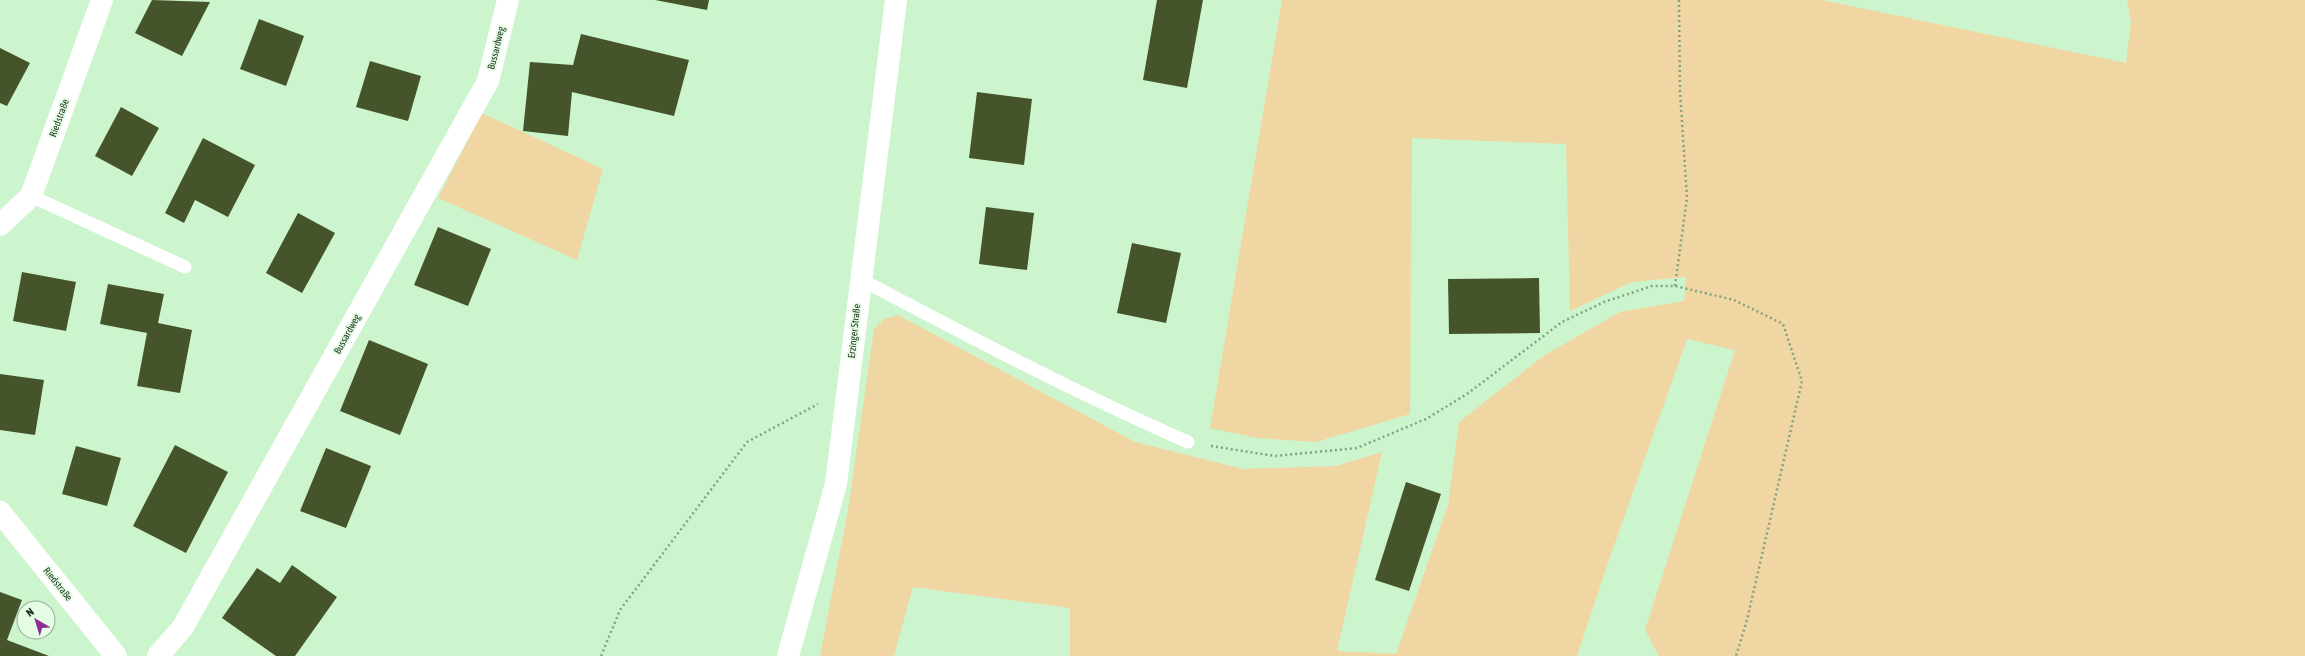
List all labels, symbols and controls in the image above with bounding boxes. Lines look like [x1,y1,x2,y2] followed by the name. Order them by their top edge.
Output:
[485,25,507,71] street label: Bussardweg
[47,97,71,138] street label: Riedstraße
[846,303,862,359] street label: Erzinger Straße
[332,312,363,356] street label: Bussardweg
[41,565,75,603] street label: Riedstraße
[16,600,56,640] north arrow
[24,605,36,619] text: N

